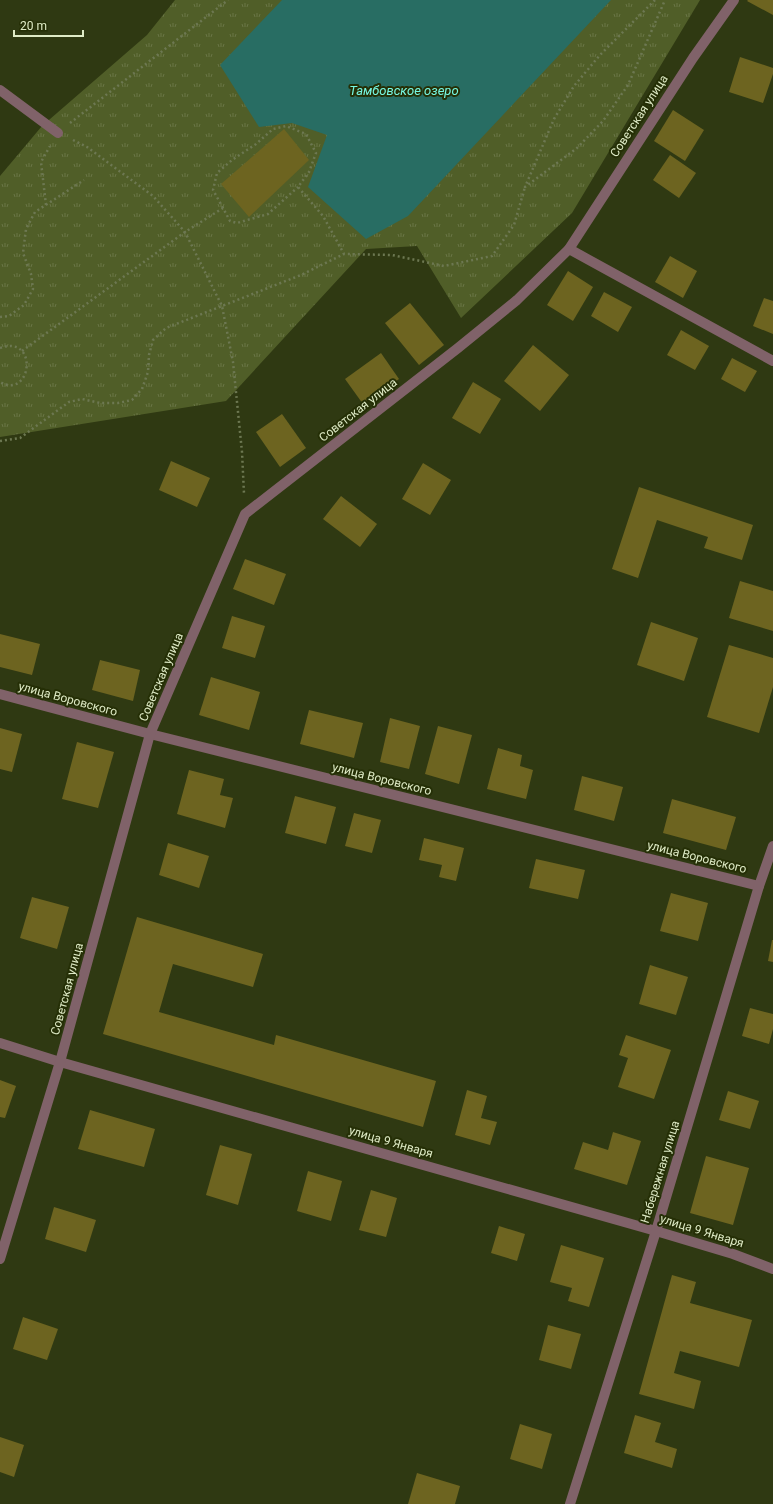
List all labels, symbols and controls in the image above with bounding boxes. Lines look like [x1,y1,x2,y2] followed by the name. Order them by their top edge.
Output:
[14,12,83,38] scale bar
[20,19,47,33] text: 20 m
[607,72,671,160] street label: Советская улица
[349,83,459,98] water label: Тамбовское озеро
[316,375,400,445] street label: Советская улица
[136,631,186,723] street label: Советская улица
[17,679,119,719] street label: улица Воровского
[331,760,433,798] street label: улица Воровского
[646,838,748,876] street label: улица Воровского
[48,941,86,1037] street label: Советская улица
[638,1119,682,1225] street label: Набережная улица
[347,1123,435,1161] street label: улица 9 Января
[658,1212,746,1250] street label: улица 9 Января

